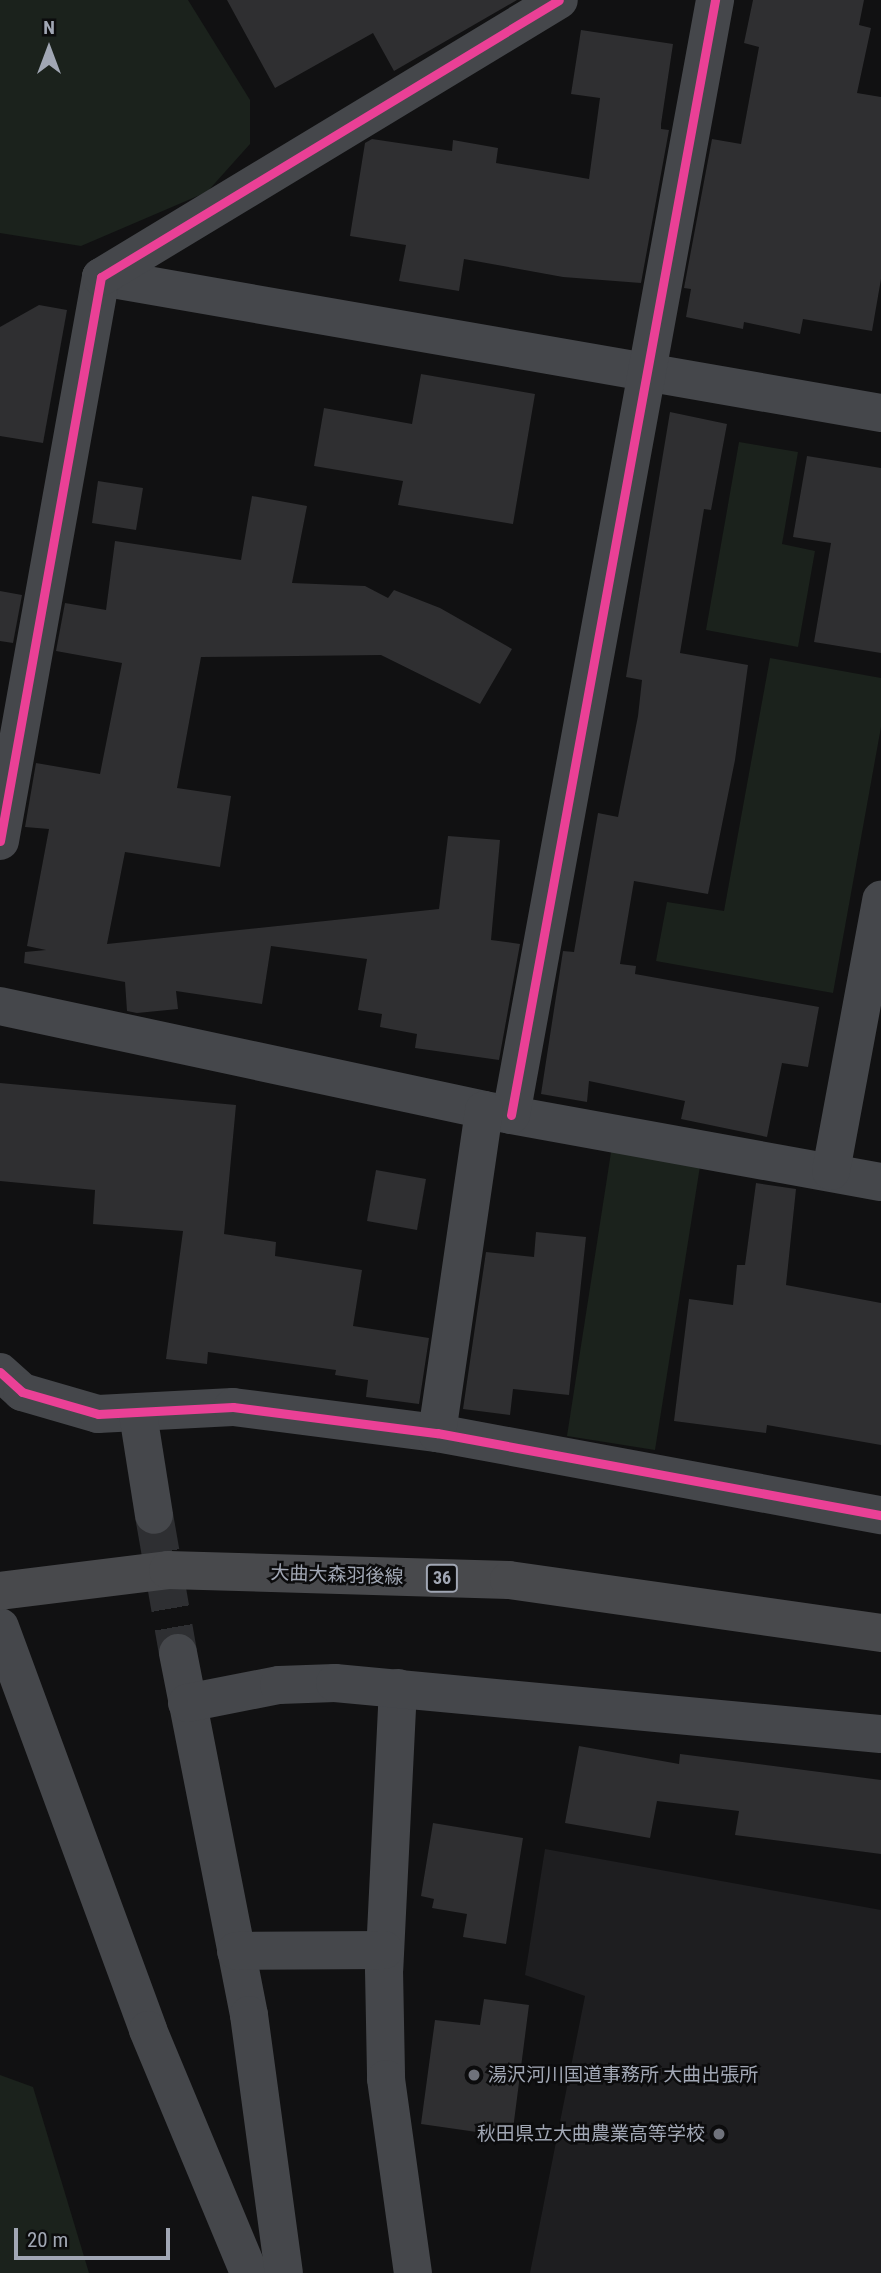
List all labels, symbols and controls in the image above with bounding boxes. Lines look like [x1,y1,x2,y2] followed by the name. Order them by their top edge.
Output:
[14,14,84,84] north arrow
[43,16,55,39] text: N
[270,1561,404,1589] street label: 大曲大森羽後線
[424,1563,460,1592] road number: 36
[488,2064,758,2086] place label: 湯沢河川国道事務所 大曲出張所
[466,2067,482,2083] marker: 湯沢河川国道事務所 大曲出張所
[477,2123,705,2145] place label: 秋田県立大曲農業高等学校
[711,2126,727,2142] marker: 秋田県立大曲農業高等学校
[18,2214,173,2258] scale bar
[27,2228,68,2252] text: 20 m

